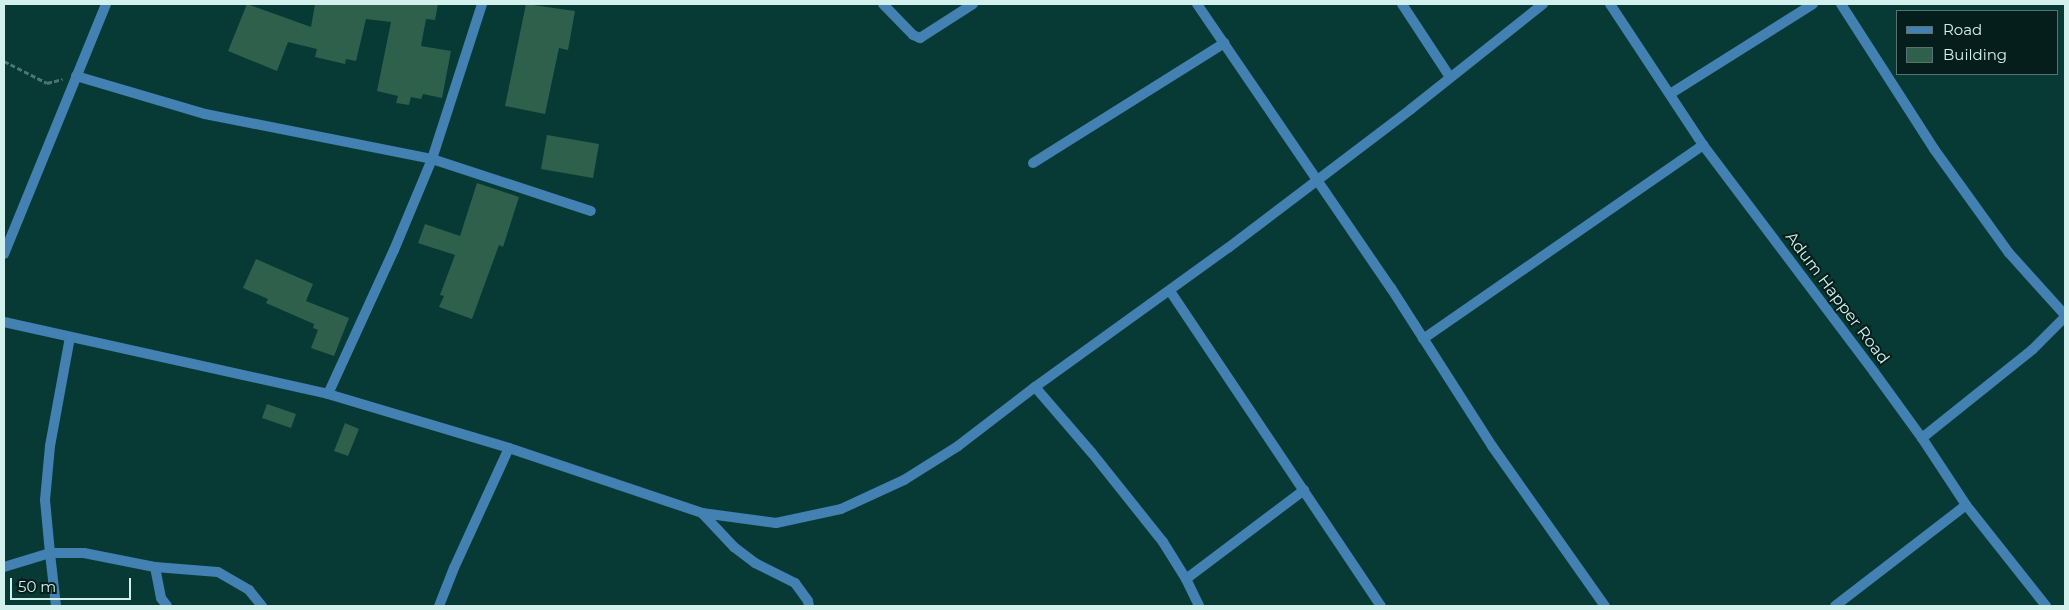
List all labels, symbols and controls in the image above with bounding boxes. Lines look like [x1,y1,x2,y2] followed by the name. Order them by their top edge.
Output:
[1896,10,2059,75] legend
[1943,20,1982,39] text: Road
[1943,45,2007,64] text: Building
[1781,228,1893,368] street label: Adum Happer Road
[12,568,134,600] scale bar
[18,577,56,596] text: 50 m

